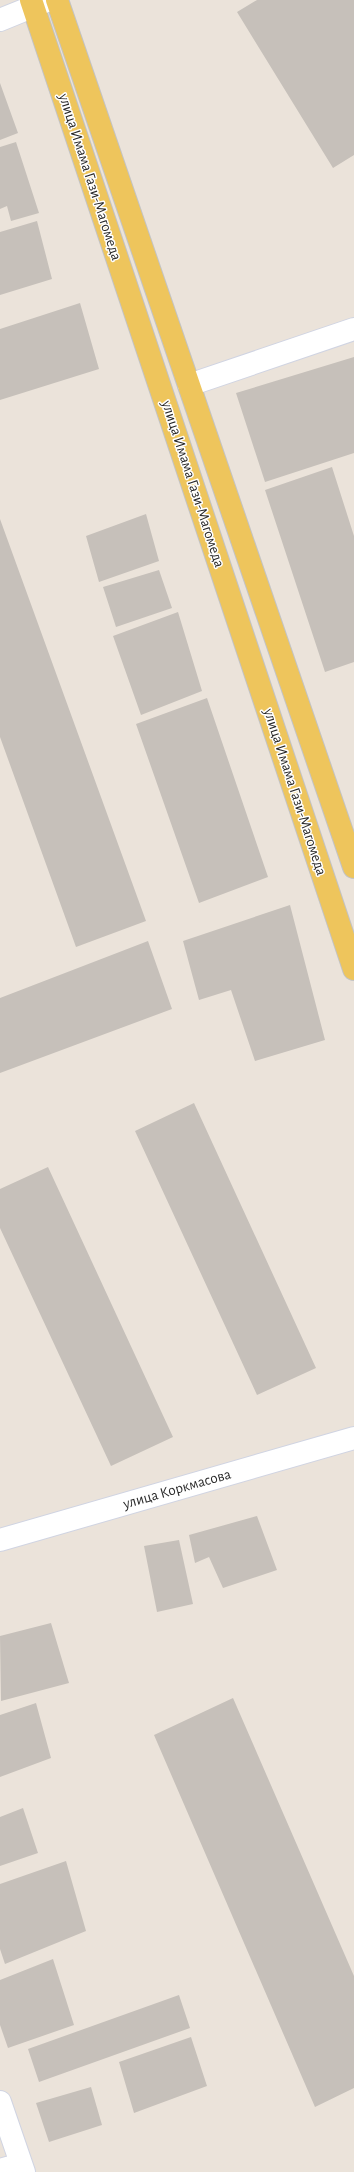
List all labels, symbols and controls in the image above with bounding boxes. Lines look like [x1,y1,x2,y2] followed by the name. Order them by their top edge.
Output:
[56,91,124,262] street label: улица Имама Гази-Магомеда
[159,398,227,569] street label: улица Имама Гази-Магомеда
[261,706,329,877] street label: улица Имама Гази-Магомеда
[120,1466,233,1512] street label: улица Коркмасова

